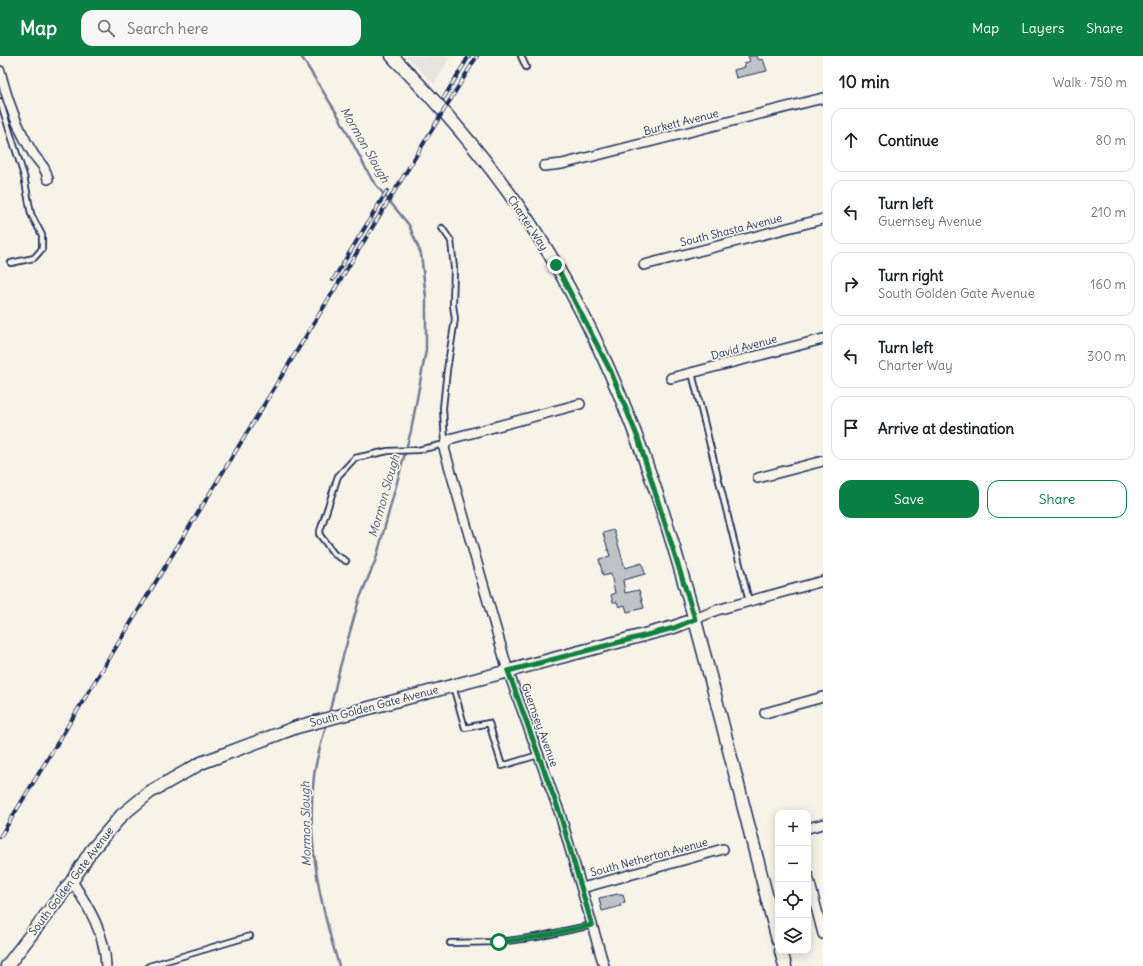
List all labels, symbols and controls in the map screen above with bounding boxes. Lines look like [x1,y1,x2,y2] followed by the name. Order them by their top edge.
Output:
[81,10,361,46] search box
[20,16,57,40] text: Map
[95,17,117,39] icon: search
[127,19,208,38] text: Search here
[972,19,999,37] text: Map
[1021,19,1064,37] text: Layers
[1086,19,1123,37] text: Share
[839,71,890,93] text: 10 min
[1053,74,1127,91] text: Walk · 750 m
[338,104,394,186] water label: Mormon Slough
[642,106,720,138] street label: Burkett Avenue
[840,129,862,151] icon: ahead
[878,131,939,150] text: Continue
[1095,132,1126,149] text: 80 m
[505,193,551,253] street label: Charter Way
[878,194,933,213] text: Turn left
[840,201,862,223] icon: left
[1091,204,1126,221] text: 210 m
[679,211,784,249] street label: South Shasta Avenue
[878,213,982,230] text: Guernsey Avenue
[547,256,565,274] route end
[878,266,943,285] text: Turn right
[840,273,862,295] icon: right
[1090,276,1126,293] text: 160 m
[878,285,1035,302] text: South Golden Gate Avenue
[709,331,779,363] street label: David Avenue
[878,338,933,357] text: Turn left
[840,345,862,367] icon: left
[1087,348,1126,365] text: 300 m
[878,357,953,374] text: Charter Way
[840,417,862,439] icon: arrive
[878,419,1014,438] text: Arrive at destination
[365,452,403,539] water label: Mormon Slough
[839,480,979,518] button: Save
[987,480,1127,518] button: Share
[518,681,562,769] street label: Guernsey Avenue
[308,682,440,730] street label: South Golden Gate Avenue
[297,780,314,867] water label: Mormon Slough
[775,810,811,954] map controls
[775,810,811,846] button: +
[26,824,117,938] street label: South Golden Gate Avenue
[589,835,709,879] street label: South Netherton Avenue
[775,846,811,882] button: −
[775,882,811,918] button: locate
[775,918,811,954] button: layers
[490,933,508,951] route start

